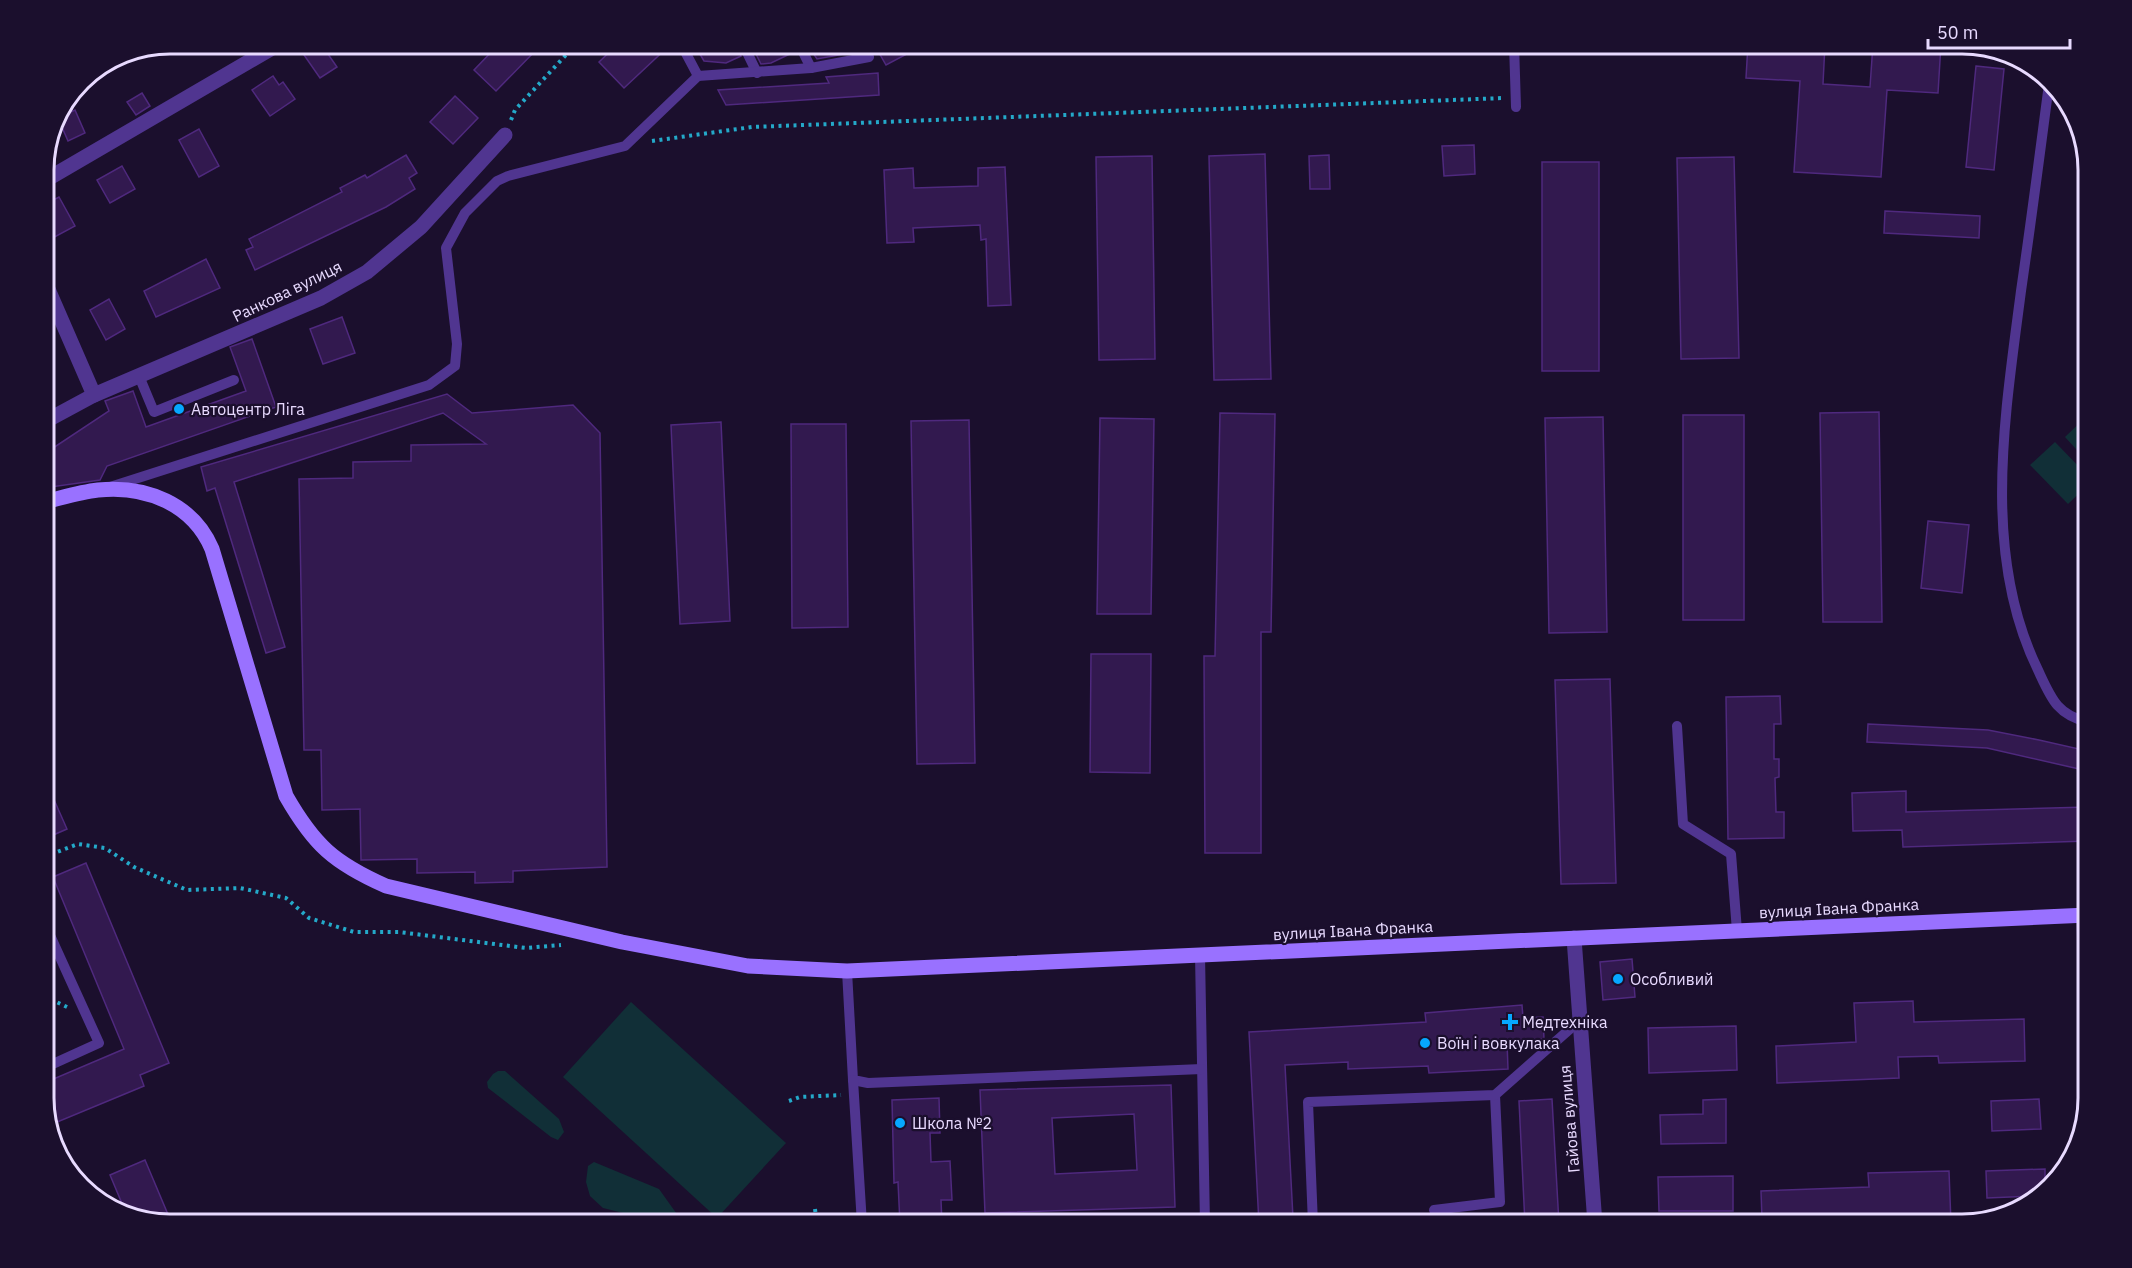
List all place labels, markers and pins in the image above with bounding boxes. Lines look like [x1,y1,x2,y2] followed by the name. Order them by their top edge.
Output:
[191,399,305,419] place label: Автоцентр Ліга
[172,402,186,416] marker: Автоцентр Ліга
[1630,969,1713,989] place label: Особливий
[1611,972,1625,986] marker: Особливий
[1522,1012,1608,1032] place label: Медтехніка
[1503,1015,1517,1029] marker: Медтехніка
[1437,1033,1560,1053] place label: Воїн і вовкулака
[1418,1036,1432,1050] marker: Воїн і вовкулака
[912,1113,992,1133] place label: Школа №2
[893,1116,907,1130] marker: Школа №2

